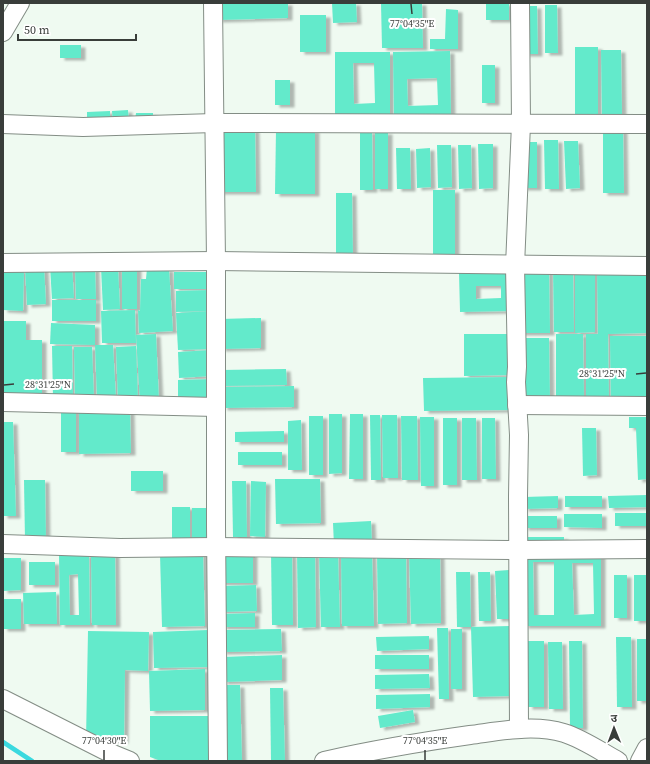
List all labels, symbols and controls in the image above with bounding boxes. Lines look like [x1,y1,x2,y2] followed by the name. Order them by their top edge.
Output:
[18,16,136,42] scale bar
[390,17,434,30] text: 77°04'35"E
[24,22,50,38] text: 50 m
[579,367,625,380] text: 28°31'25"N
[25,378,71,391] text: 28°31'25"N
[594,708,634,748] north arrow
[610,711,618,726] text: उ
[82,734,126,747] text: 77°04'30"E
[403,734,447,747] text: 77°04'35"E

